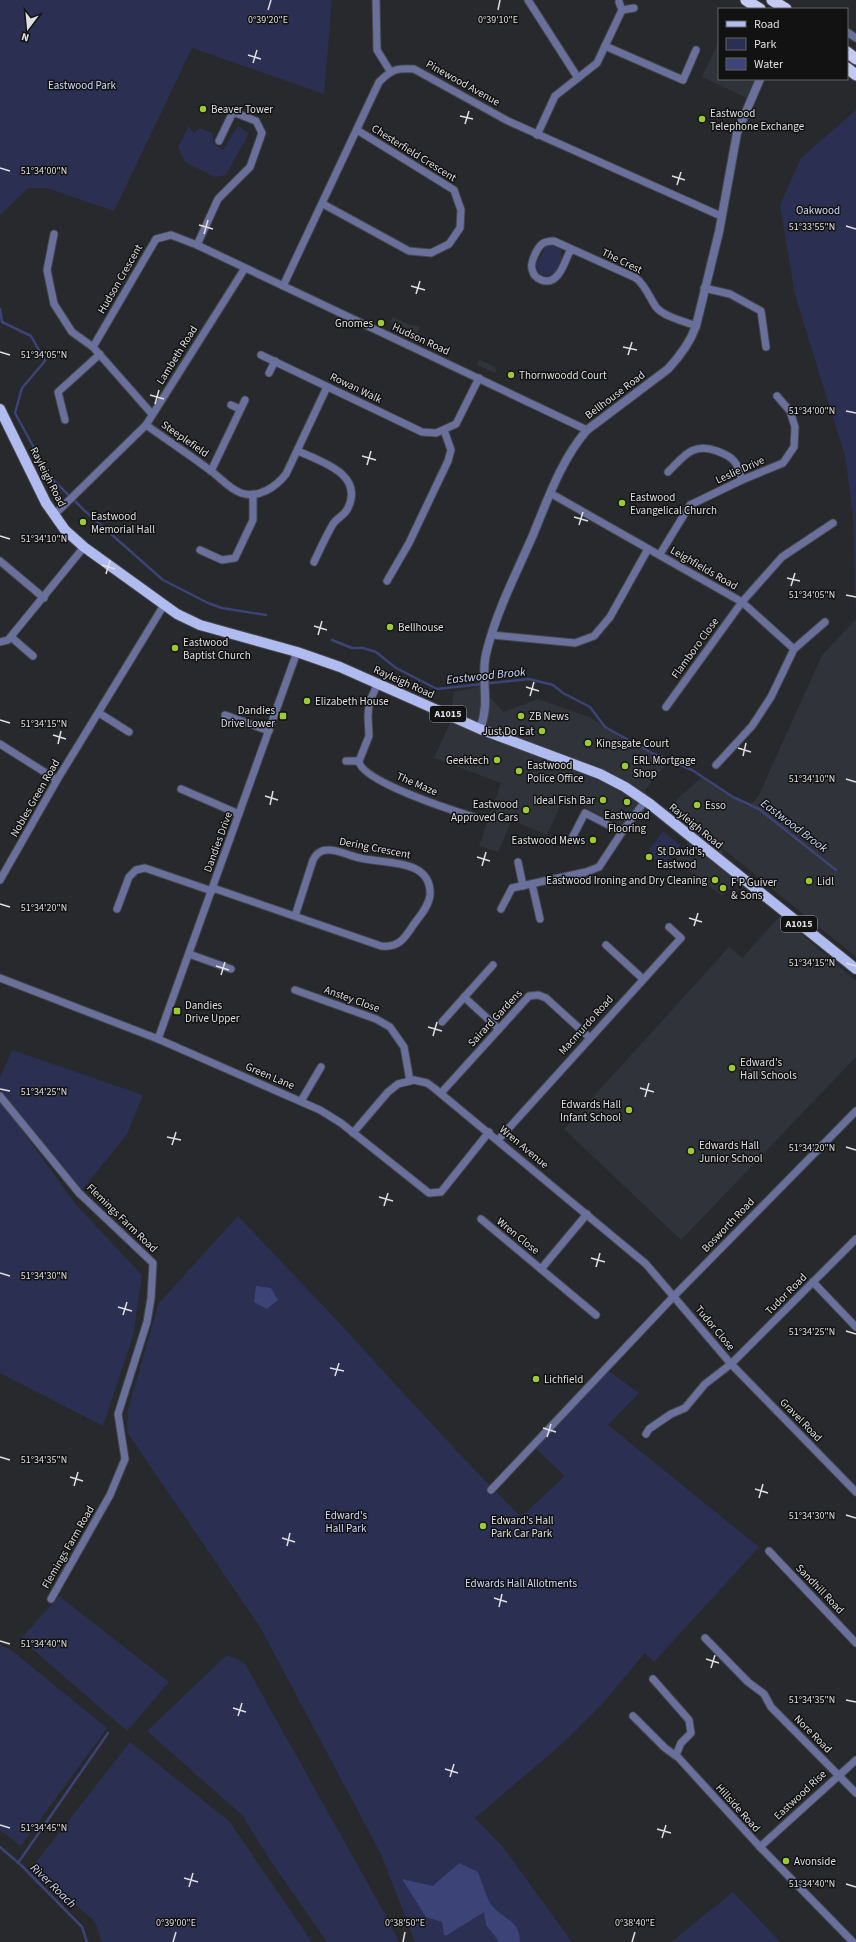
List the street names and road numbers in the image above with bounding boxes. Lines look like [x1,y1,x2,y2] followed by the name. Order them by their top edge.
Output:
[423,56,503,110] street label: Pinewood Avenue
[369,121,460,185] street label: Chesterfield Crescent
[94,241,146,317] street label: Hudson Crescent
[599,245,645,277] street label: The Crest
[390,319,452,359] street label: Hudson Road
[153,323,201,387] street label: Lambeth Road
[582,368,648,422] street label: Bellhouse Road
[328,369,385,407] street label: Rowan Walk
[158,417,212,461] street label: Steeplefield
[27,445,69,509] street label: Rayleigh Road
[713,452,767,487] street label: Leslie Drive
[668,543,740,593] street label: Leighfields Road
[668,614,723,681] street label: Flamboro Close
[371,662,437,702] street label: Rayleigh Road
[430,706,466,722] road number: A1015
[7,756,63,840] street label: Nobles Green Road
[394,769,440,800] street label: The Maze
[666,800,726,852] street label: Rayleigh Road
[200,809,236,874] street label: Dandies Drive
[338,834,412,862] street label: Dering Crescent
[781,916,817,932] road number: A1015
[322,982,382,1016] street label: Anstey Close
[464,986,526,1050] street label: Sairard Gardens
[555,992,617,1058] street label: Macmurdo Road
[243,1059,297,1093] street label: Green Lane
[496,1122,552,1172] street label: Wren Avenue
[83,1180,161,1256] street label: Flemings Farm Road
[698,1195,758,1255] street label: Bosworth Road
[493,1214,543,1258] street label: Wren Close
[762,1270,810,1318] street label: Tudor Road
[692,1302,739,1354] street label: Tudor Close
[776,1395,826,1445] street label: Gravel Road
[38,1503,98,1591] street label: Flemings Farm Road
[792,1561,848,1617] street label: Sandhill Road
[791,1712,835,1756] street label: Nore Road
[771,1766,830,1823] street label: Eastwood Rise
[712,1781,764,1835] street label: Hillside Road

